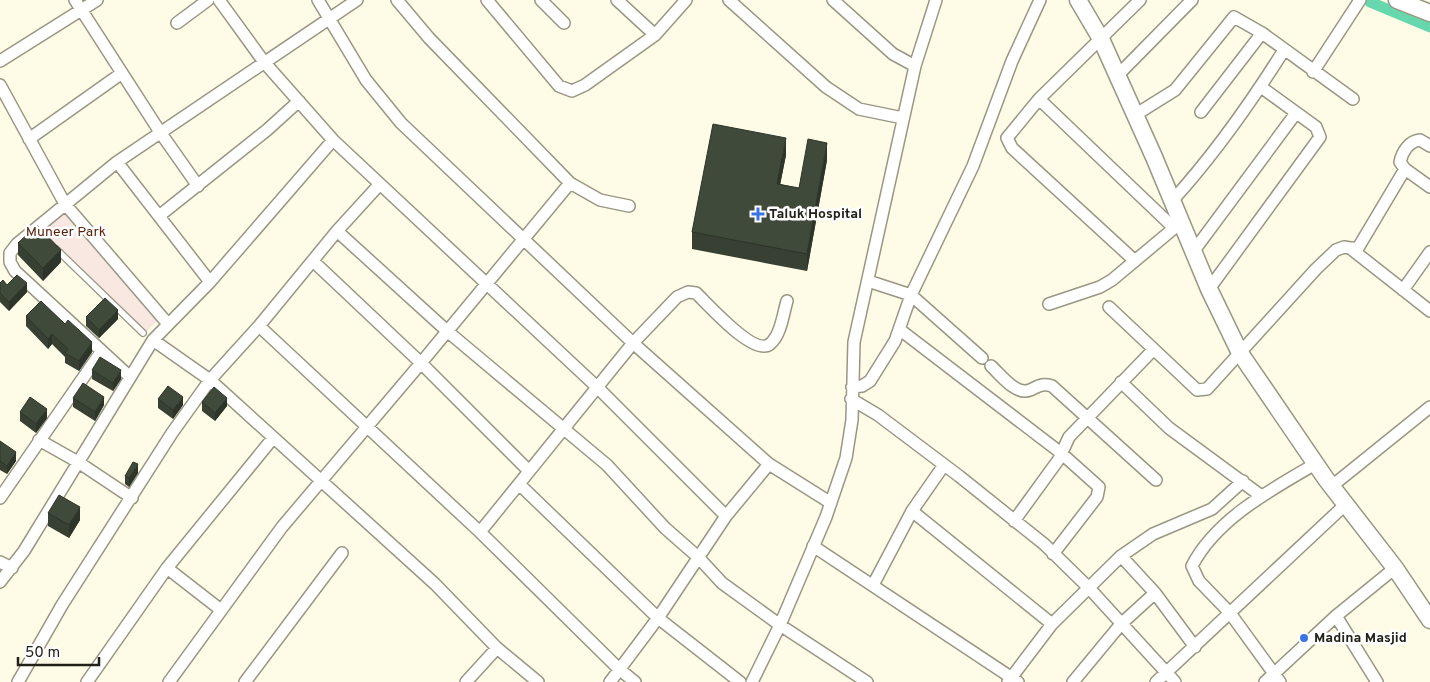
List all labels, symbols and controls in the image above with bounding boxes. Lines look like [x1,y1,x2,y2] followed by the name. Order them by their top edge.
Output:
[769,206,862,223] place label: Taluk Hospital
[751,207,765,221] marker: Taluk Hospital
[26,224,106,241] park label: Muneer Park
[1314,630,1407,647] place label: Madina Masjid
[1298,632,1310,644] marker: Madina Masjid
[18,634,99,666] scale bar
[25,644,60,663] text: 50 m

